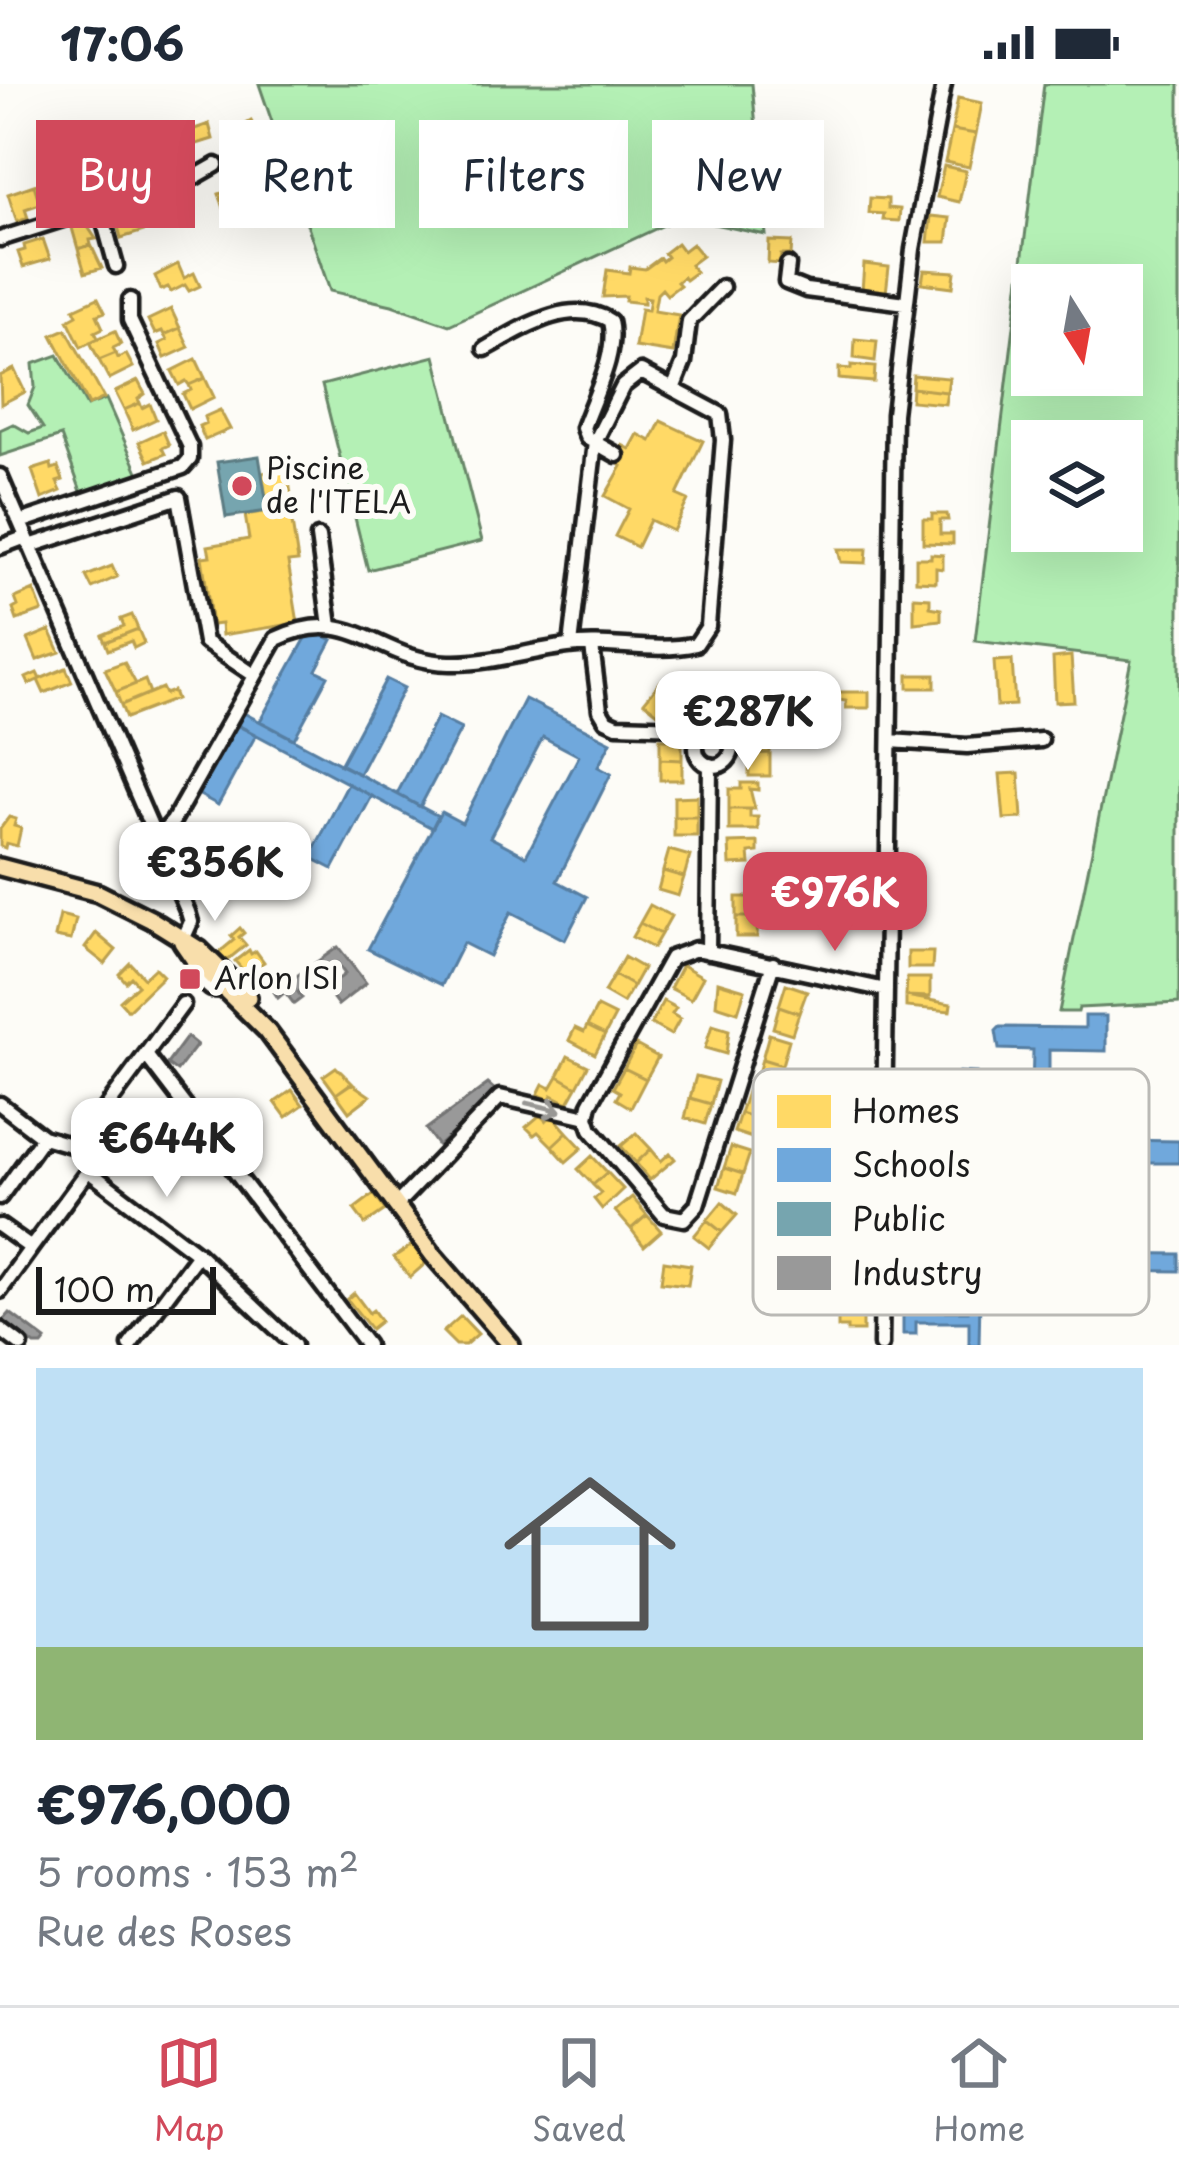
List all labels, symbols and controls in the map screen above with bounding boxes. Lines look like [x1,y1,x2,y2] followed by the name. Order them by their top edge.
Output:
[60,8,184,76] text: 17:06
[36,120,195,228] chip: Buy
[219,120,395,228] chip: Rent
[419,120,628,228] chip: Filters
[652,120,824,228] chip: New
[1011,264,1143,396] north arrow
[1011,264,1143,552] map controls
[1011,420,1143,552] button: layers
[266,444,411,523] place label: Piscine de l'ITELA
[229,473,255,499] marker: Piscine de l'ITELA
[664,671,832,773] pin: €287K
[682,680,814,739] text: €287K
[131,822,299,924] pin: €356K
[146,831,284,890] text: €356K
[751,852,919,954] pin: €976K
[770,861,900,920] text: €976K
[214,954,339,999] place label: Arlon ISI
[177,966,203,992] marker: Arlon ISI
[753,1069,1149,1315] legend
[852,1084,959,1134] text: Homes
[524,1097,562,1119] one-way arrow
[83,1098,251,1200] pin: €644K
[98,1107,236,1166] text: €644K
[852,1138,971,1188] text: Schools
[852,1192,946,1242] text: Public
[852,1246,983,1296] text: Industry
[36,1261,216,1314] scale bar
[54,1263,155,1313] text: 100 m
[482,1446,698,1662] icon: home
[36,1764,291,1841] text: €976,000
[36,1841,359,1900] text: 5 rooms · 153 m²
[36,1900,292,1959] text: Rue des Roses
[154,2030,224,2152] tab: Map
[532,2030,626,2152] tab: Saved
[933,2030,1025,2152] tab: Home

